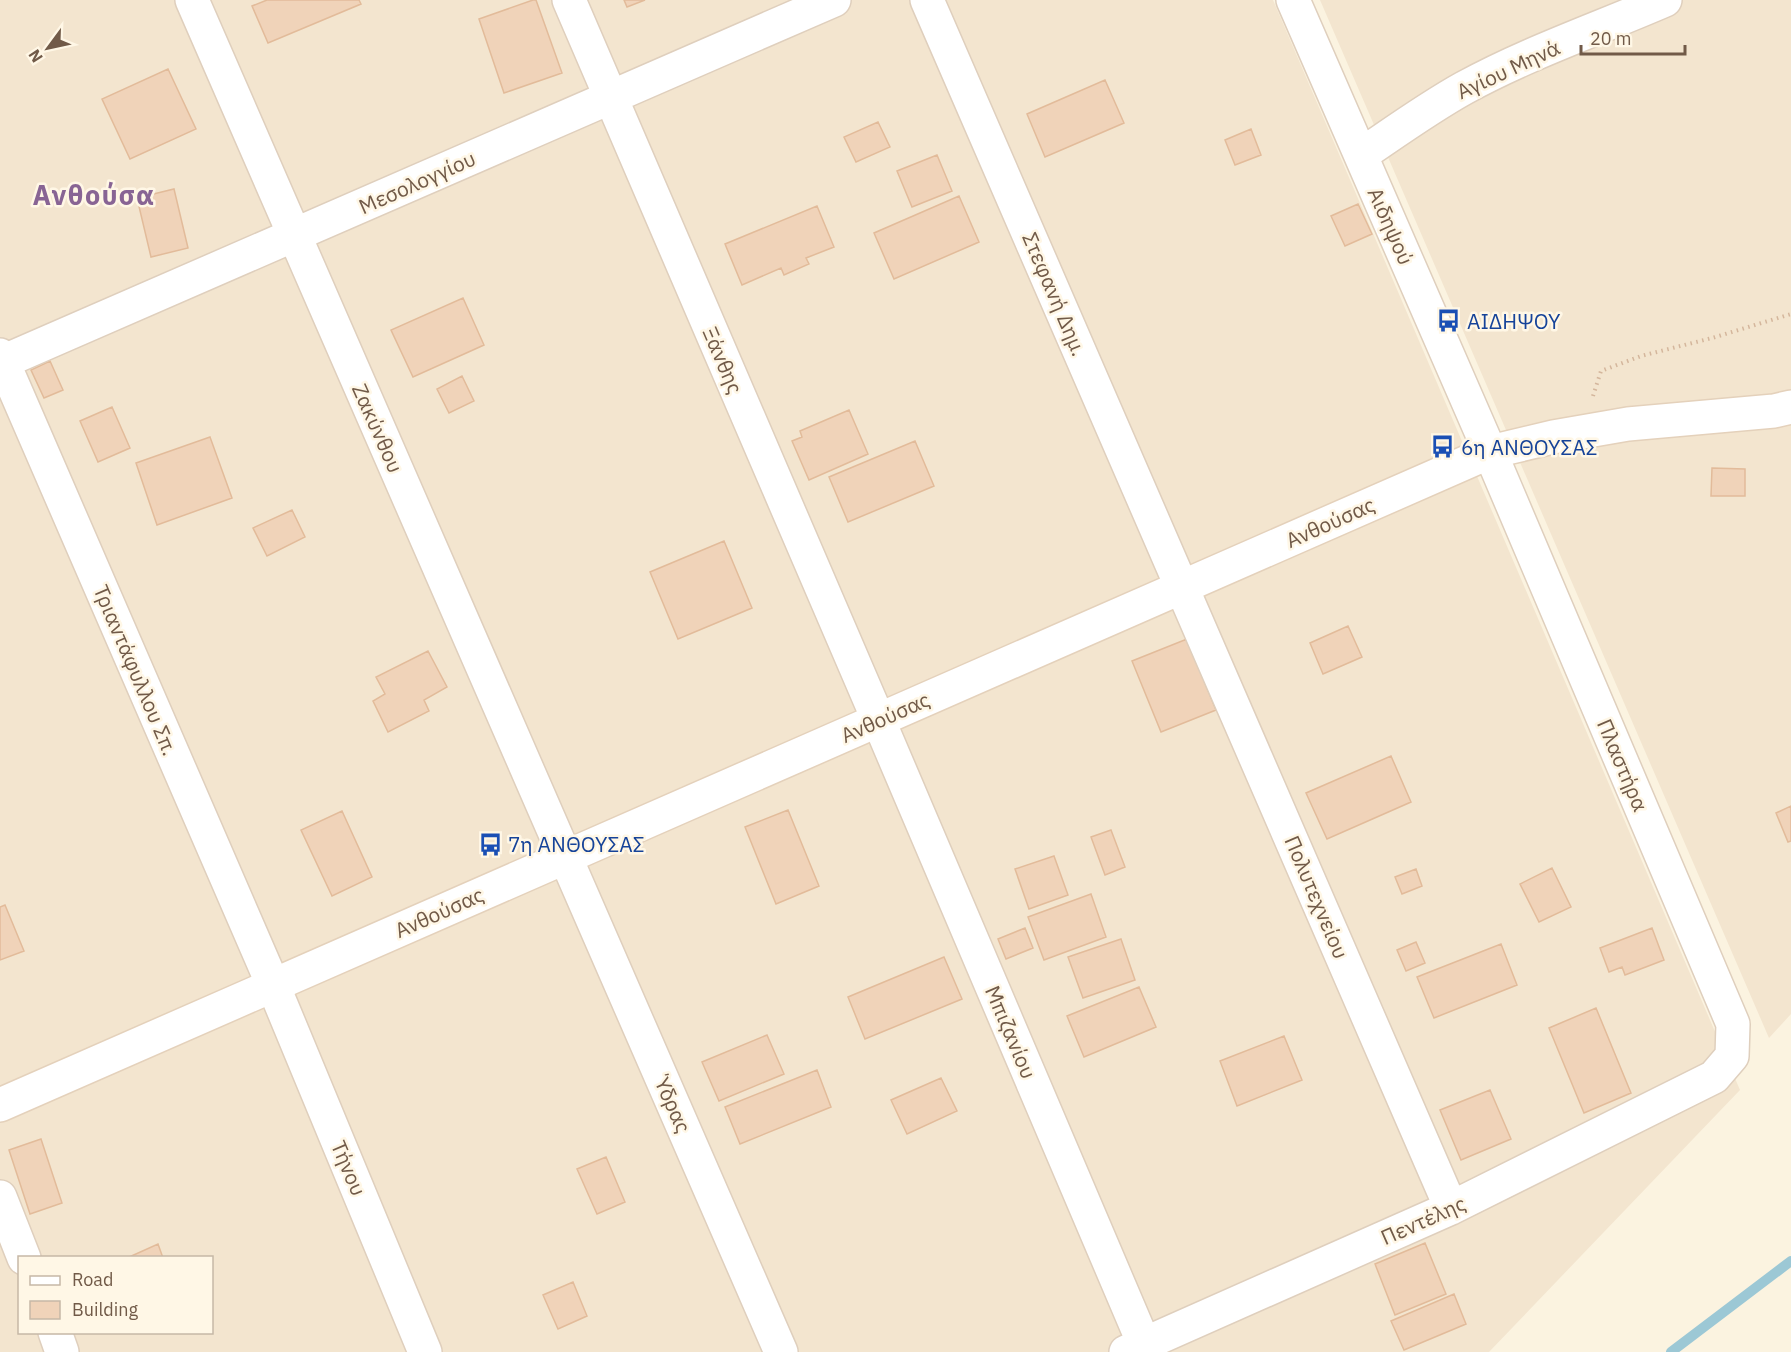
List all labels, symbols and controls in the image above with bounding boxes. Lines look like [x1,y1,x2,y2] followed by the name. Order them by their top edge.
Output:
[18,18,78,78] north arrow
[1581,18,1684,56] scale bar
[1590,27,1632,50] text: 20 m
[1452,33,1564,105] street label: Αγίου Μηνά
[24,46,47,66] text: N
[354,144,480,220] street label: Μεσολογγίου
[32,177,156,212] district label: Ανθούσα
[1362,183,1420,269] street label: Αιδηψού
[1016,228,1094,360] street label: Στεφανή Δημ.
[1467,307,1561,335] place label: ΑΙΔΗΨΟΥ
[1436,308,1462,334] bus stop icon: ΑΙΔΗΨΟΥ
[696,322,750,398] street label: Ξάνθης
[346,379,410,477] street label: Ζακύνθου
[1461,433,1598,461] place label: 6η ΑΝΘΟΥΣΑΣ
[1430,434,1456,460] bus stop icon: 6η ΑΝΘΟΥΣΑΣ
[1281,490,1379,554] street label: Ανθούσας
[87,580,185,760] street label: Τριαντάφυλλου Σπ.
[836,685,934,749] street label: Ανθούσας
[1591,714,1655,816] street label: Πλαστήρα
[508,830,645,858] place label: 7η ΑΝΘΟΥΣΑΣ
[477,831,503,857] bus stop icon: 7η ΑΝΘΟΥΣΑΣ
[1279,831,1355,963] street label: Πολυτεχνείου
[390,880,488,944] street label: Ανθούσας
[979,981,1043,1083] street label: Μπιζανίου
[648,1070,698,1137] street label: Ύδρας
[325,1136,373,1200] street label: Τήνου
[1376,1189,1470,1251] street label: Πεντέλης
[18,1256,213,1334] legend
[72,1268,113,1291] text: Road
[72,1298,139,1321] text: Building

